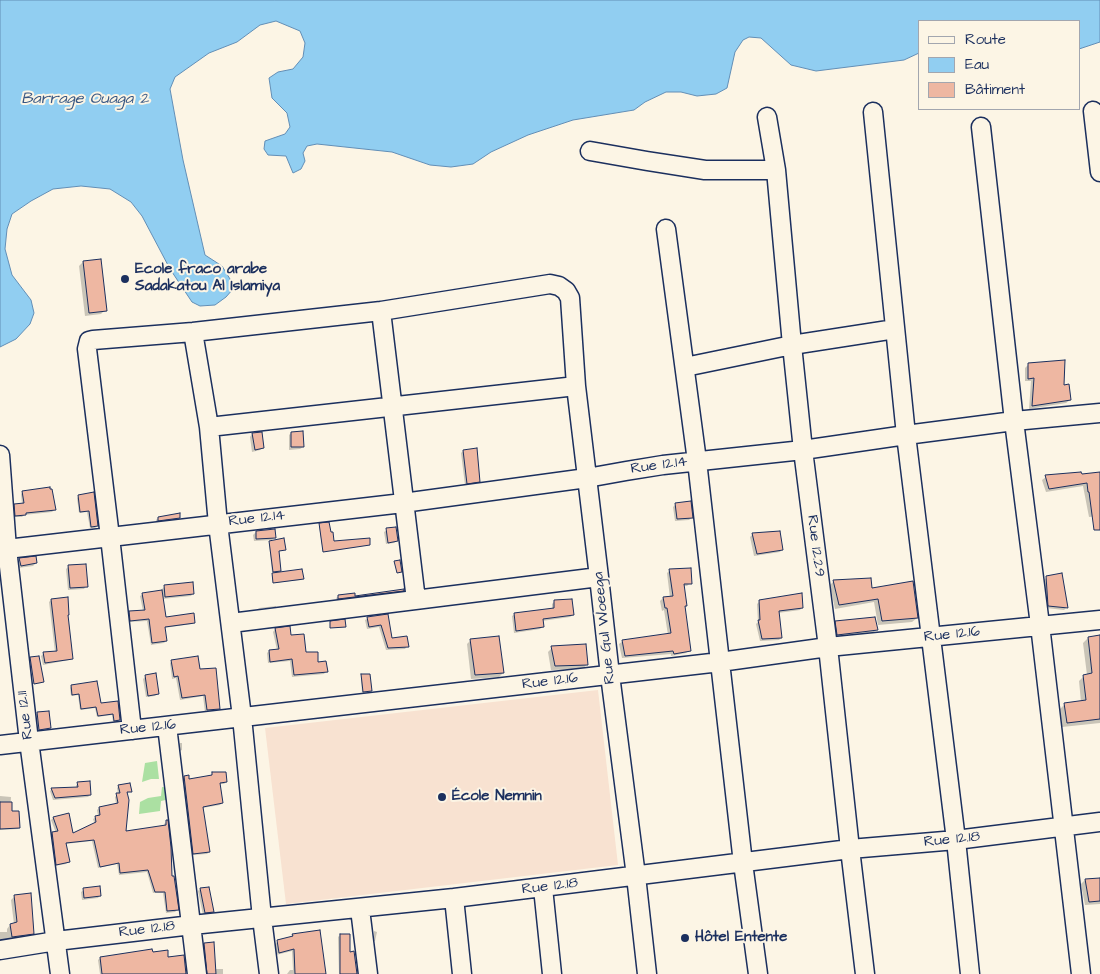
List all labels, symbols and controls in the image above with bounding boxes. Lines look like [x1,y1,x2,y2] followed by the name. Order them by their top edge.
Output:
[918,20,1080,110] legend
[965,29,1006,50] text: Route
[965,54,989,75] text: Eau
[965,79,1025,100] text: Bâtiment
[21,90,149,110] water label: Barrage Ouaga 2
[135,261,280,296] place label: Ecole fraco arabe Sadakatou Al Islamiya
[119,273,131,285] marker: Ecole fraco arabe Sadakatou Al Islamiya
[629,453,689,479] street label: Rue 12.14
[228,507,286,531] street label: Rue 12.14
[802,514,828,578] street label: Rue 12.29
[590,571,620,685] street label: Rue Gul Woeega
[923,623,981,647] street label: Rue 12.16
[521,670,579,694] street label: Rue 12.16
[14,690,38,740] street label: Rue 12.11
[119,716,177,740] street label: Rue 12.16
[452,788,542,806] place label: École Nemnin
[436,791,448,803] marker: École Nemnin
[923,828,981,852] street label: Rue 12.18
[521,875,579,899] street label: Rue 12.18
[118,918,176,942] street label: Rue 12.18
[695,929,787,947] place label: Hôtel Entente
[679,932,691,944] marker: Hôtel Entente

